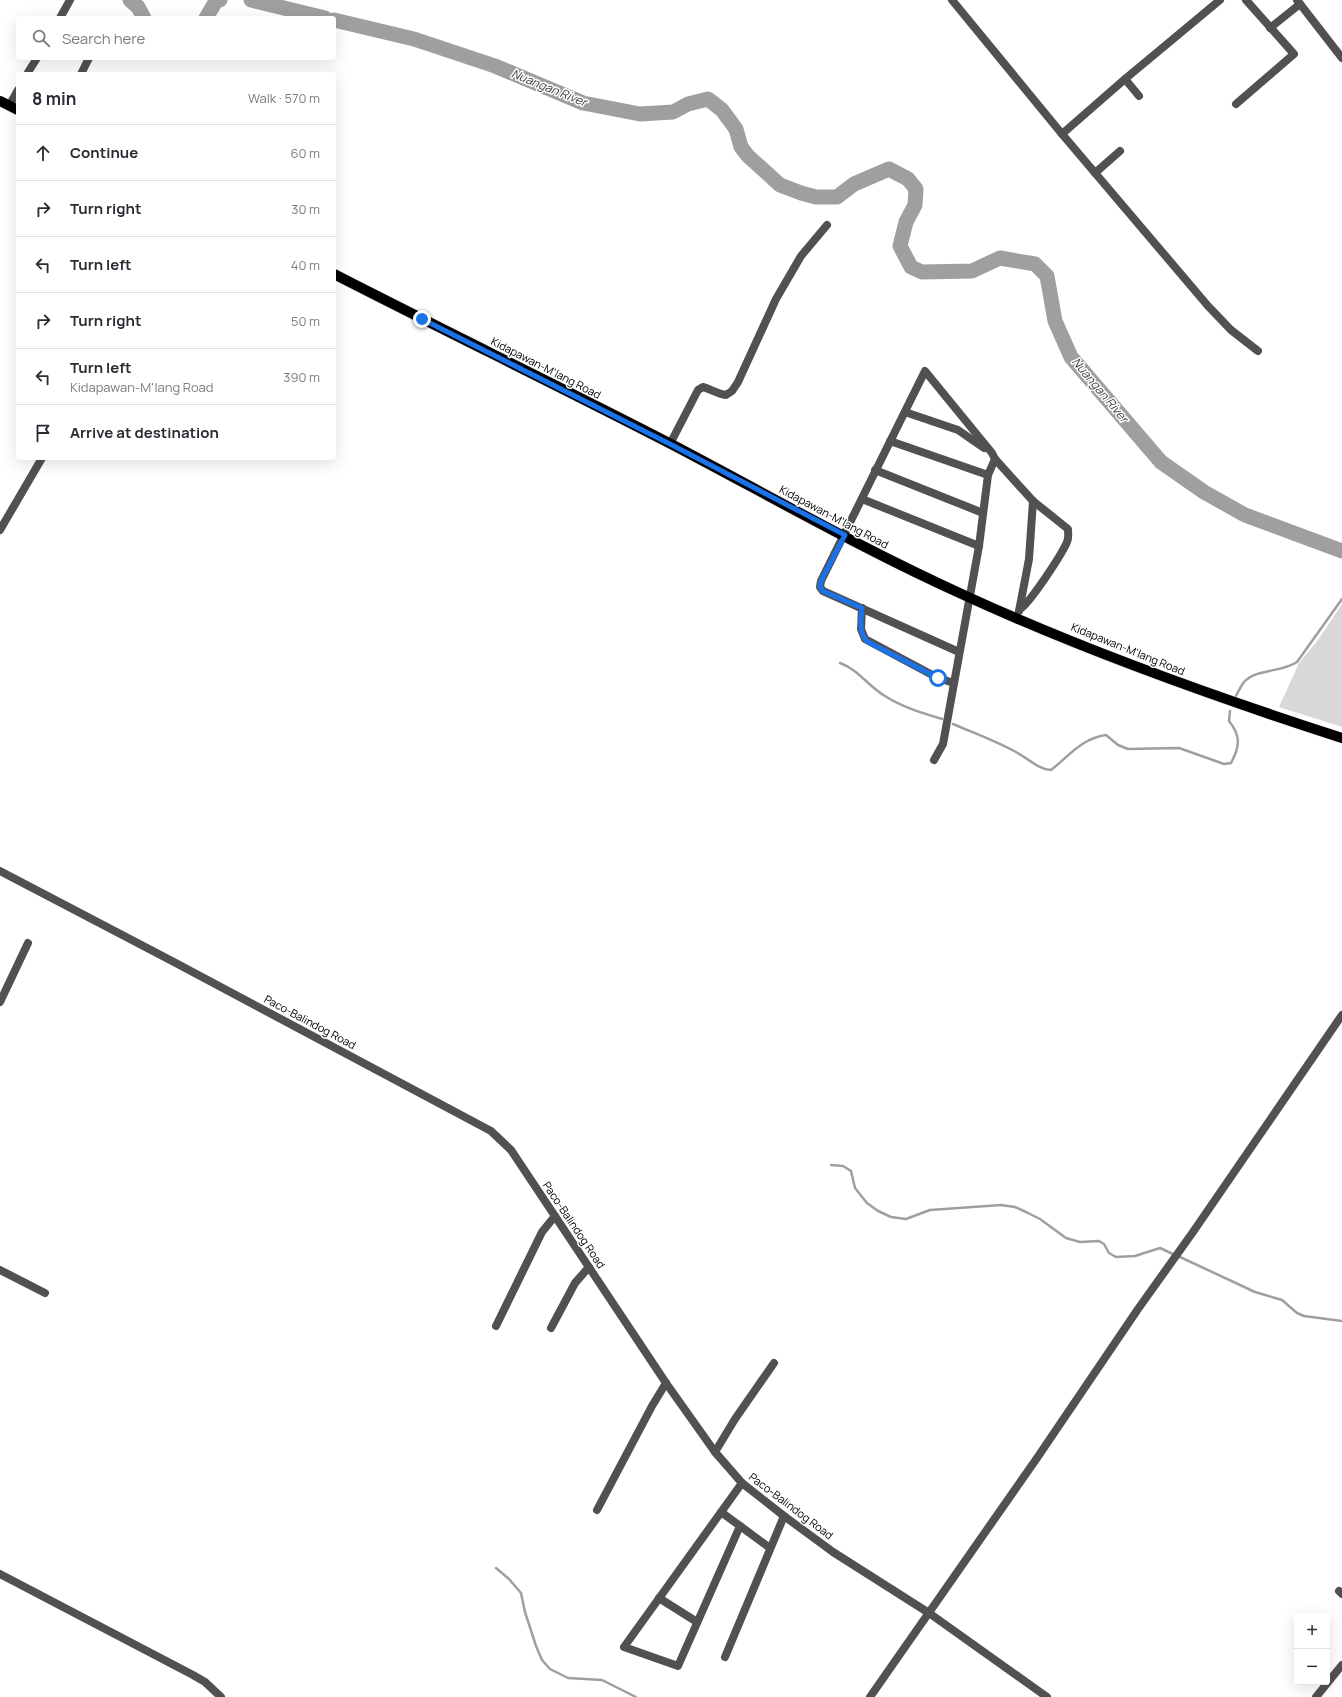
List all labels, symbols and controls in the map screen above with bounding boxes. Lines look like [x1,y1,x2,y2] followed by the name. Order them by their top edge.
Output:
[16,16,336,60] search box
[30,27,52,49] icon: search
[62,28,145,49] text: Search here
[509,65,591,111] water label: Nuangan River
[32,87,77,110] text: 8 min
[248,89,320,107] text: Walk · 570 m
[32,142,54,164] icon: ahead
[70,142,138,163] text: Continue
[290,144,320,162] text: 60 m
[32,198,54,220] icon: right
[70,198,141,219] text: Turn right
[291,200,320,218] text: 30 m
[32,254,54,276] icon: left
[70,254,132,275] text: Turn left
[291,256,320,274] text: 40 m
[32,310,54,332] icon: right
[70,310,141,331] text: Turn right
[413,310,431,328] route end
[291,312,320,330] text: 50 m
[489,333,604,402] street label: Kidapawan-M'lang Road
[1068,354,1134,427] water label: Nuangan River
[70,357,132,378] text: Turn left
[32,366,54,388] icon: left
[283,368,320,386] text: 390 m
[70,378,214,396] text: Kidapawan-M'lang Road
[32,422,54,444] icon: arrive
[70,422,219,443] text: Arrive at destination
[777,481,891,552] street label: Kidapawan-M'lang Road
[1069,619,1187,678] street label: Kidapawan-M'lang Road
[929,669,947,687] route start
[262,991,359,1052] street label: Paco-Balindog Road
[540,1178,609,1271] street label: Paco-Balindog Road
[746,1469,836,1542] street label: Paco-Balindog Road
[1294,1613,1330,1685] map controls
[1294,1613,1330,1649] button: +
[1294,1649,1330,1685] button: −

